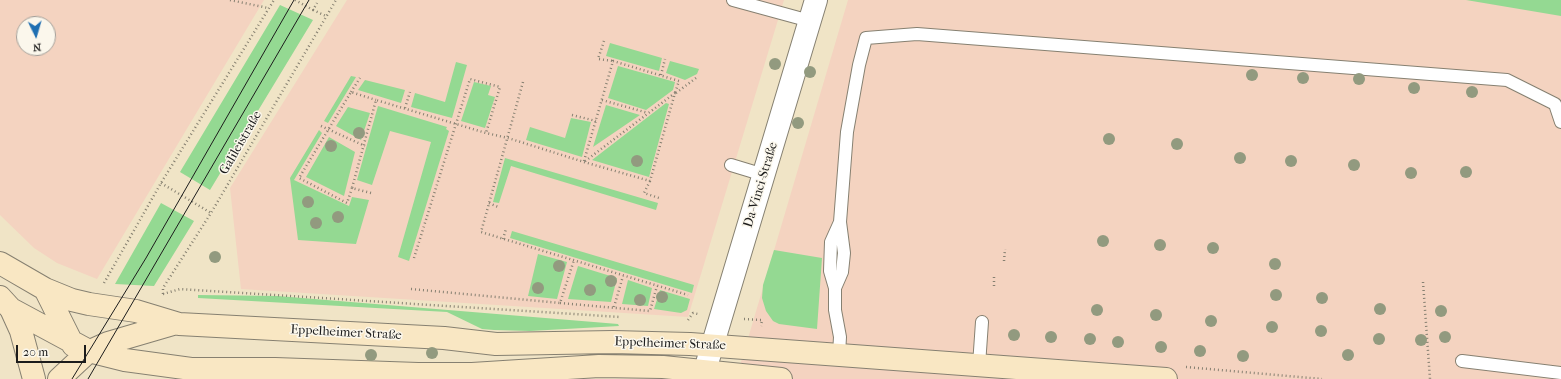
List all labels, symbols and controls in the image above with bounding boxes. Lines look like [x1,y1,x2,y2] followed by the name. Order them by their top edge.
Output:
[16,16,56,56] north arrow
[32,41,42,54] text: N
[217,108,265,178] street label: Galileistraße
[741,140,781,230] street label: Da-Vinci-Straße
[290,322,402,344] street label: Eppelheimer Straße
[614,334,726,354] street label: Eppelheimer Straße
[18,337,88,363] scale bar
[23,345,48,359] text: 20 m

